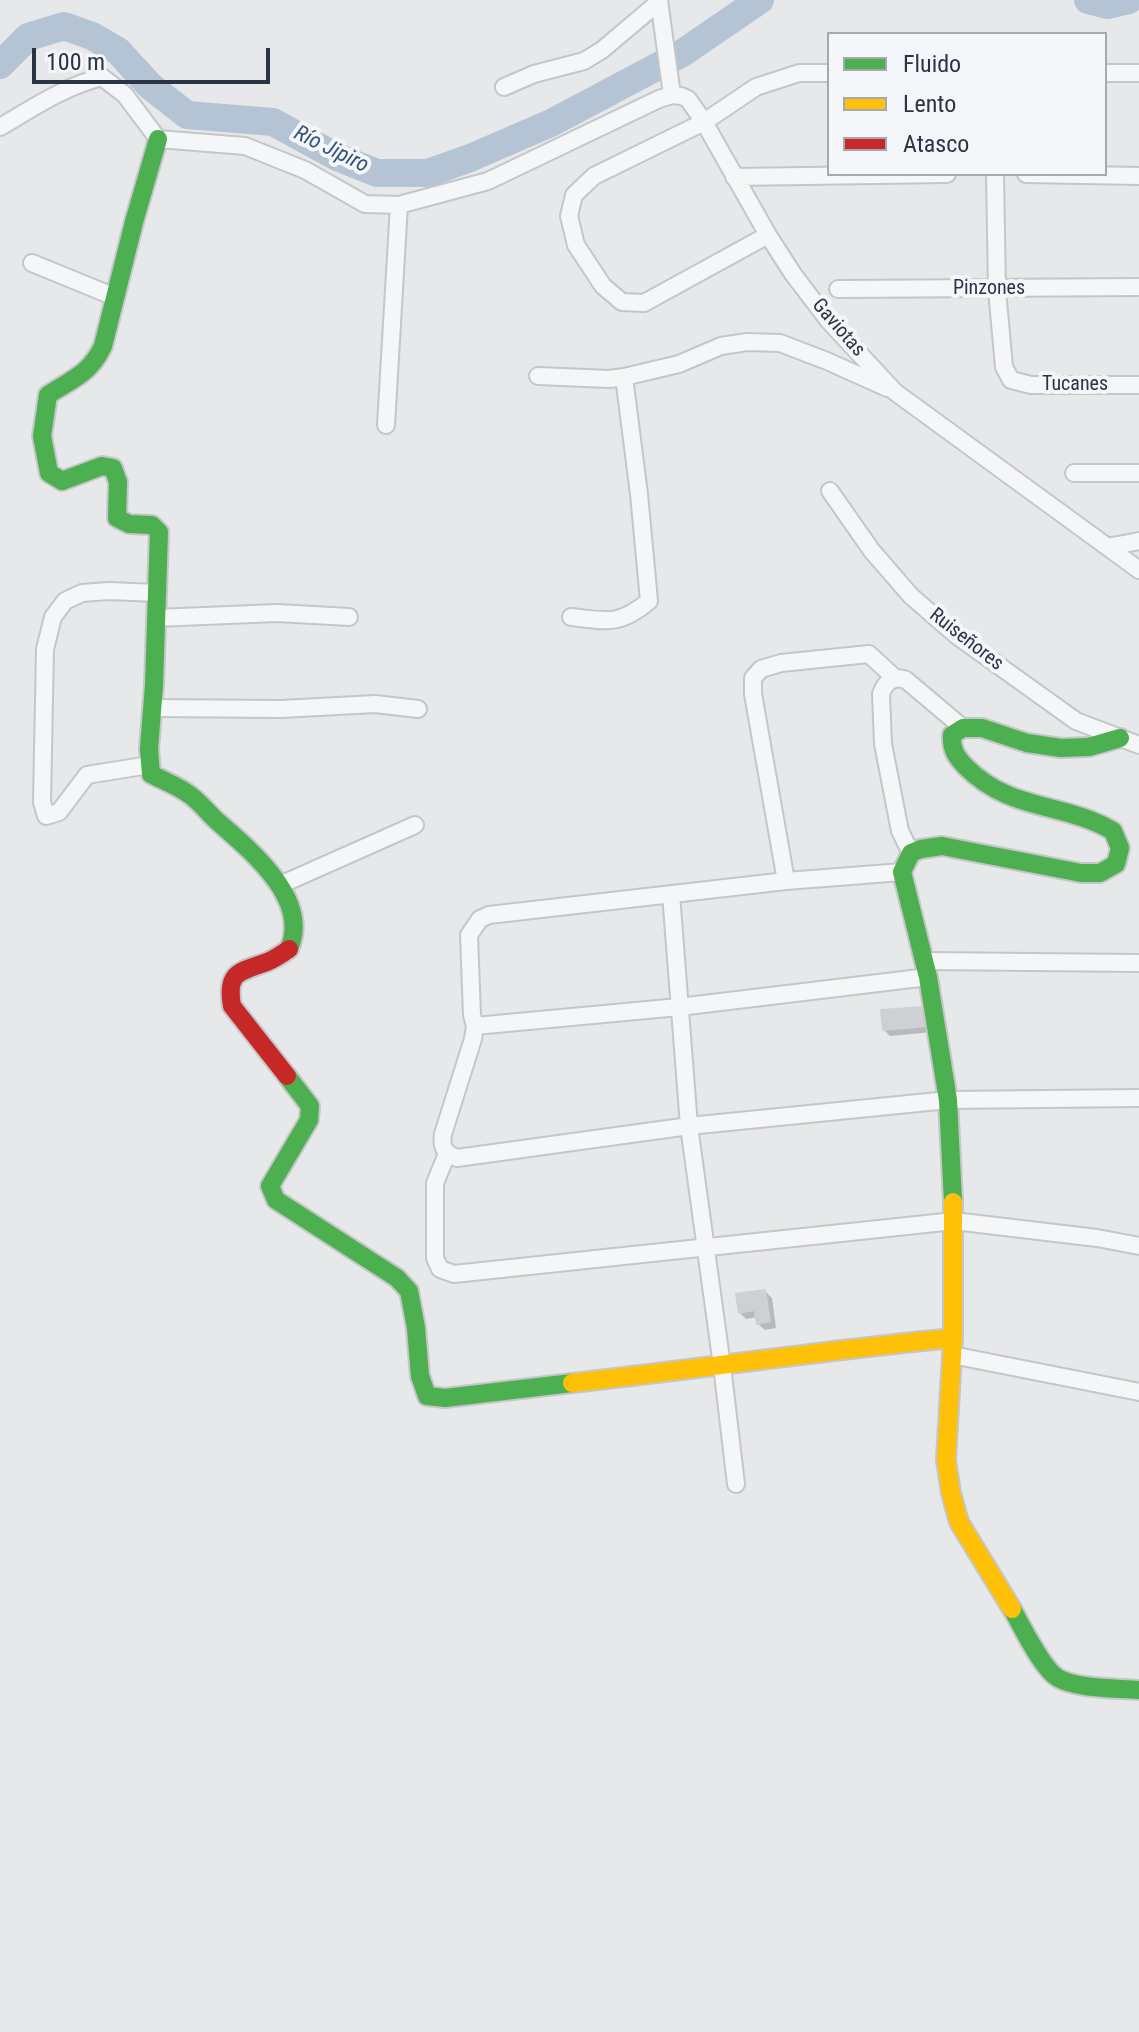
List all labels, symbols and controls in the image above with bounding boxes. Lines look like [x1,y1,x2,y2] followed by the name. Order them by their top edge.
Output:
[36,32,274,82] scale bar
[827,32,1107,176] legend
[46,48,105,76] text: 100 m
[903,50,961,78] text: Fluido
[903,90,956,118] text: Lento
[289,121,373,179] water label: Río Jipiro
[903,130,969,158] text: Atasco
[953,277,1025,301] street label: Pinzones
[806,294,870,362] street label: Gaviotas
[1042,373,1108,397] street label: Tucanes
[924,604,1008,676] street label: Ruiseñores

